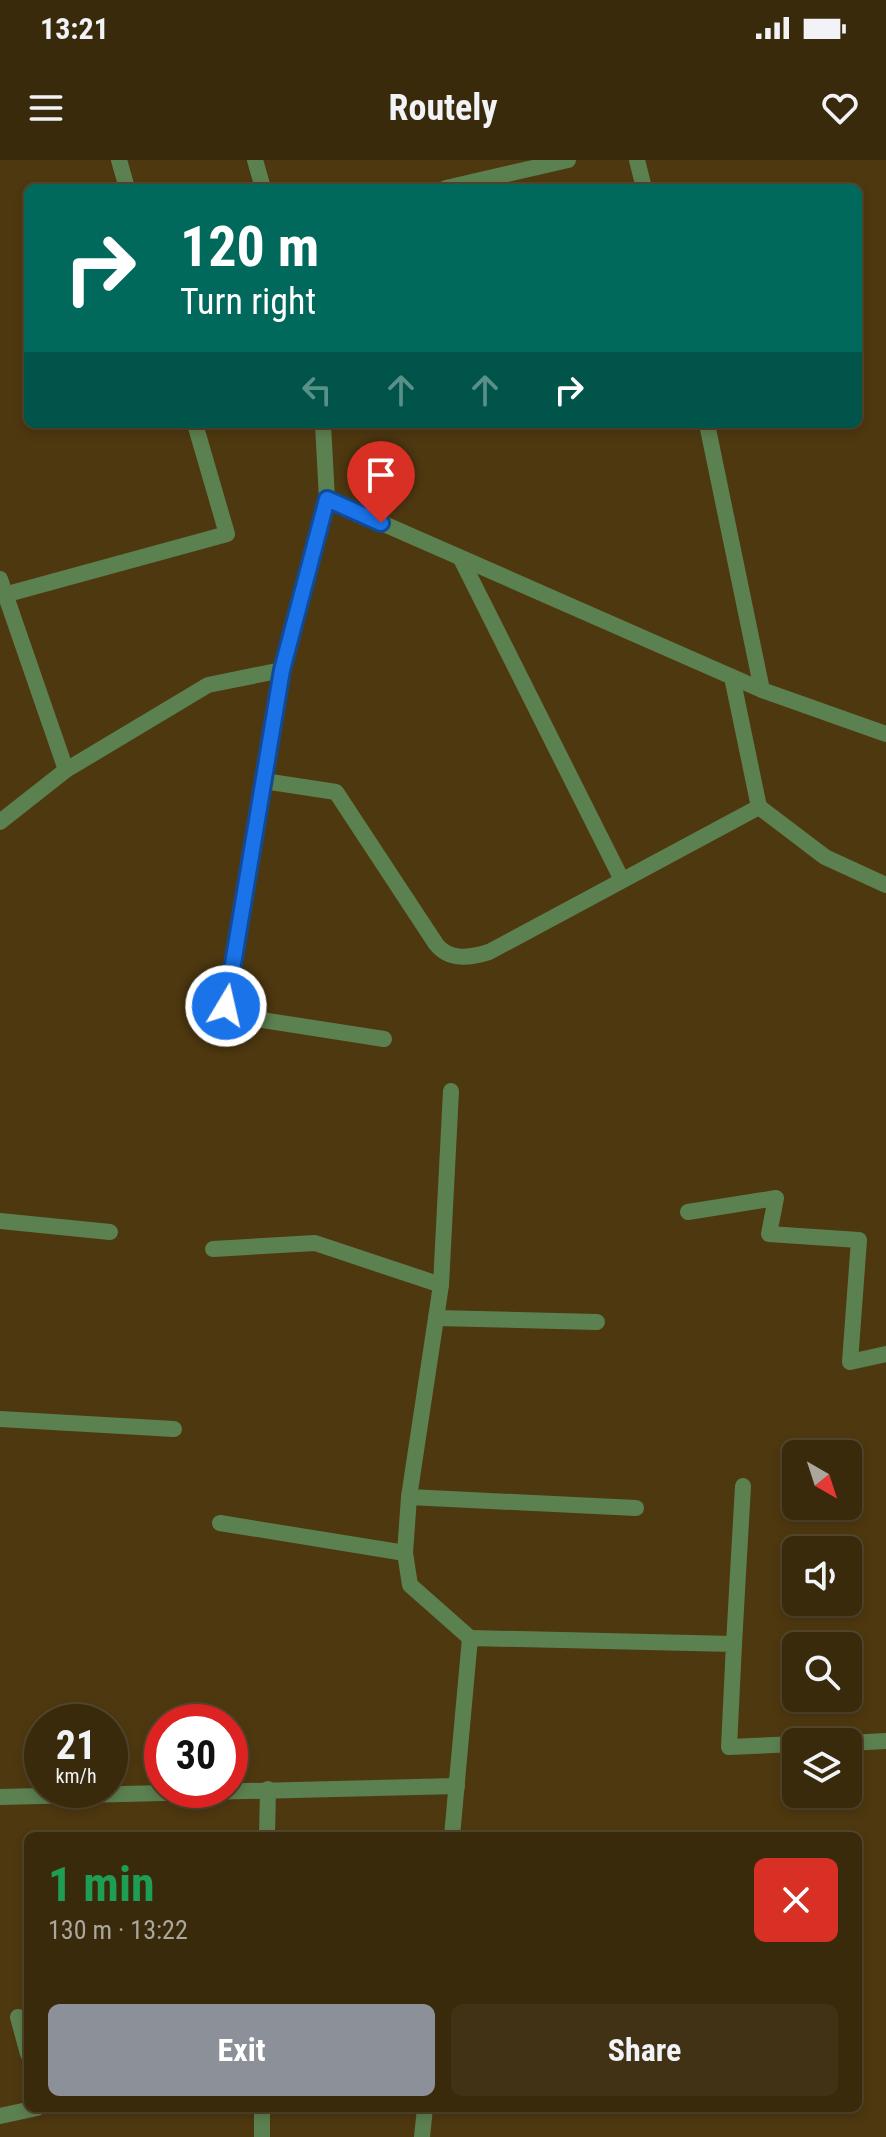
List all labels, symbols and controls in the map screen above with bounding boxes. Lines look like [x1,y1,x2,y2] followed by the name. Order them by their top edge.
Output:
[40,11,109,46] text: 13:21
[24,86,68,130] icon: menu
[818,86,862,130] icon: heart
[389,87,497,129] text: Routely
[180,214,319,280] text: 120 m
[48,216,152,320] icon: right
[180,281,316,323] text: Turn right
[295,368,339,412] icon: left
[379,368,423,412] icon: ahead
[463,368,507,412] icon: ahead
[547,368,591,412] icon: right
[347,441,415,523] pin
[359,453,403,497] icon: arrive
[184,964,268,1048] position arrow
[782,1440,862,1520] north arrow
[782,1440,862,1808] map controls
[782,1536,862,1616] button: sound
[782,1632,862,1712] button: search
[144,1704,248,1808] speed limit sign: 30
[56,1722,96,1769] text: 21
[782,1728,862,1808] button: layers
[55,1764,97,1788] text: km/h
[48,1856,155,1913] text: 1 min
[754,1858,838,1942] button: close
[48,1915,188,1945] text: 130 m · 13:22
[48,2004,435,2096] button: Exit
[451,2004,838,2096] button: Share

